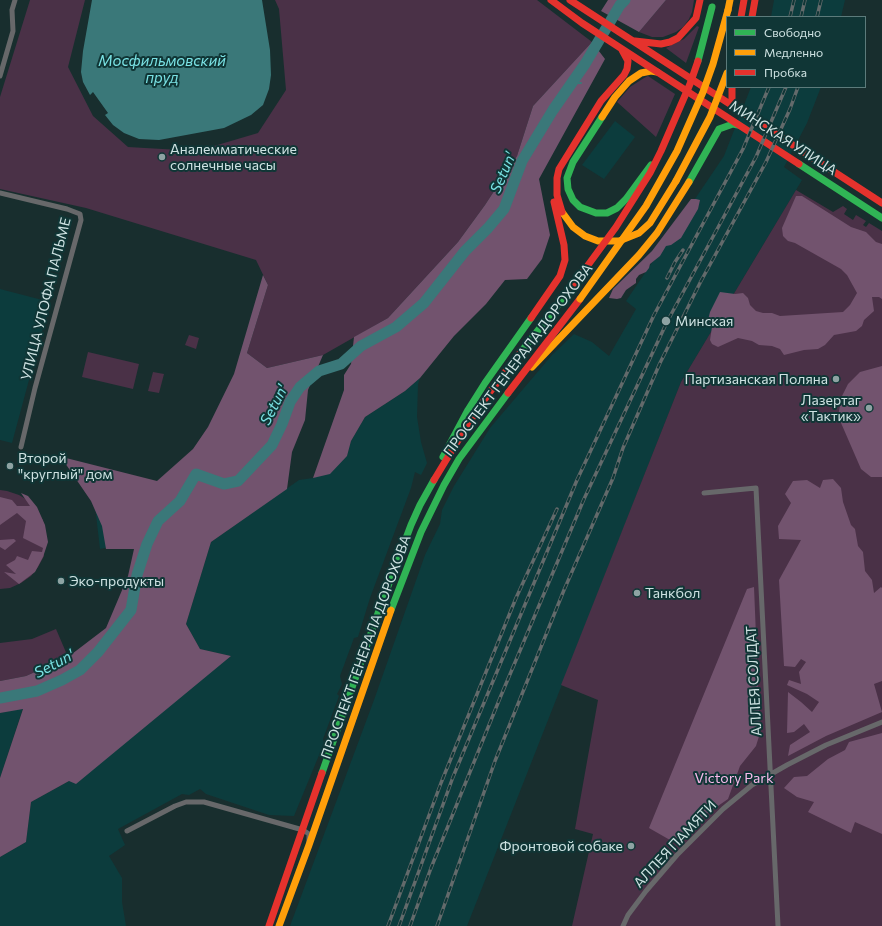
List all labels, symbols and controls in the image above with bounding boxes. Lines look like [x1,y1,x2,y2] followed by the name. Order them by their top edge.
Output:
[726,16,866,88] legend
[764,25,821,39] text: Свободно
[764,45,823,59] text: Медленно
[98,52,226,87] water label: Мосфильмовский пруд
[764,65,807,79] text: Пробка
[726,97,840,179] street label: МИНСКАЯ УЛИЦА
[170,141,297,174] place label: Аналемматические солнечные часы
[486,150,520,196] water label: Setun'
[157,152,167,162] marker: Аналемматические солнечные часы
[18,216,74,382] street label: УЛИЦА УЛОФА ПАЛЬМЕ
[440,260,596,460] street label: ПРОСПЕКТ ГЕНЕРАЛА ДОРОХОВА
[675,313,733,329] place label: Минская
[660,315,672,327] marker: Минская
[684,371,828,387] place label: Партизанская Поляна
[831,374,841,384] marker: Партизанская Поляна
[256,382,292,428] water label: Setun'
[801,392,861,424] place label: Лазертаг «Тактик»
[864,403,874,413] marker: Лазертаг «Тактик»
[18,450,112,482] place label: Второй "круглый" дом
[5,461,15,471] marker: Второй "круглый" дом
[318,533,414,761] street label: ПРОСПЕКТ ГЕНЕРАЛА ДОРОХОВА
[69,573,164,589] place label: Эко-продукты
[56,576,66,586] marker: Эко-продукты
[645,585,700,601] place label: Танкбол
[632,588,642,598] marker: Танкбол
[743,625,765,737] street label: АЛЛЕЯ СОЛДАТ
[31,646,77,682] water label: Setun'
[695,770,773,786] park label: Victory Park
[630,797,720,891] street label: АЛЛЕЯ ПАМЯТИ
[500,838,623,854] place label: Фронтовой собаке
[626,841,636,851] marker: Фронтовой собаке

